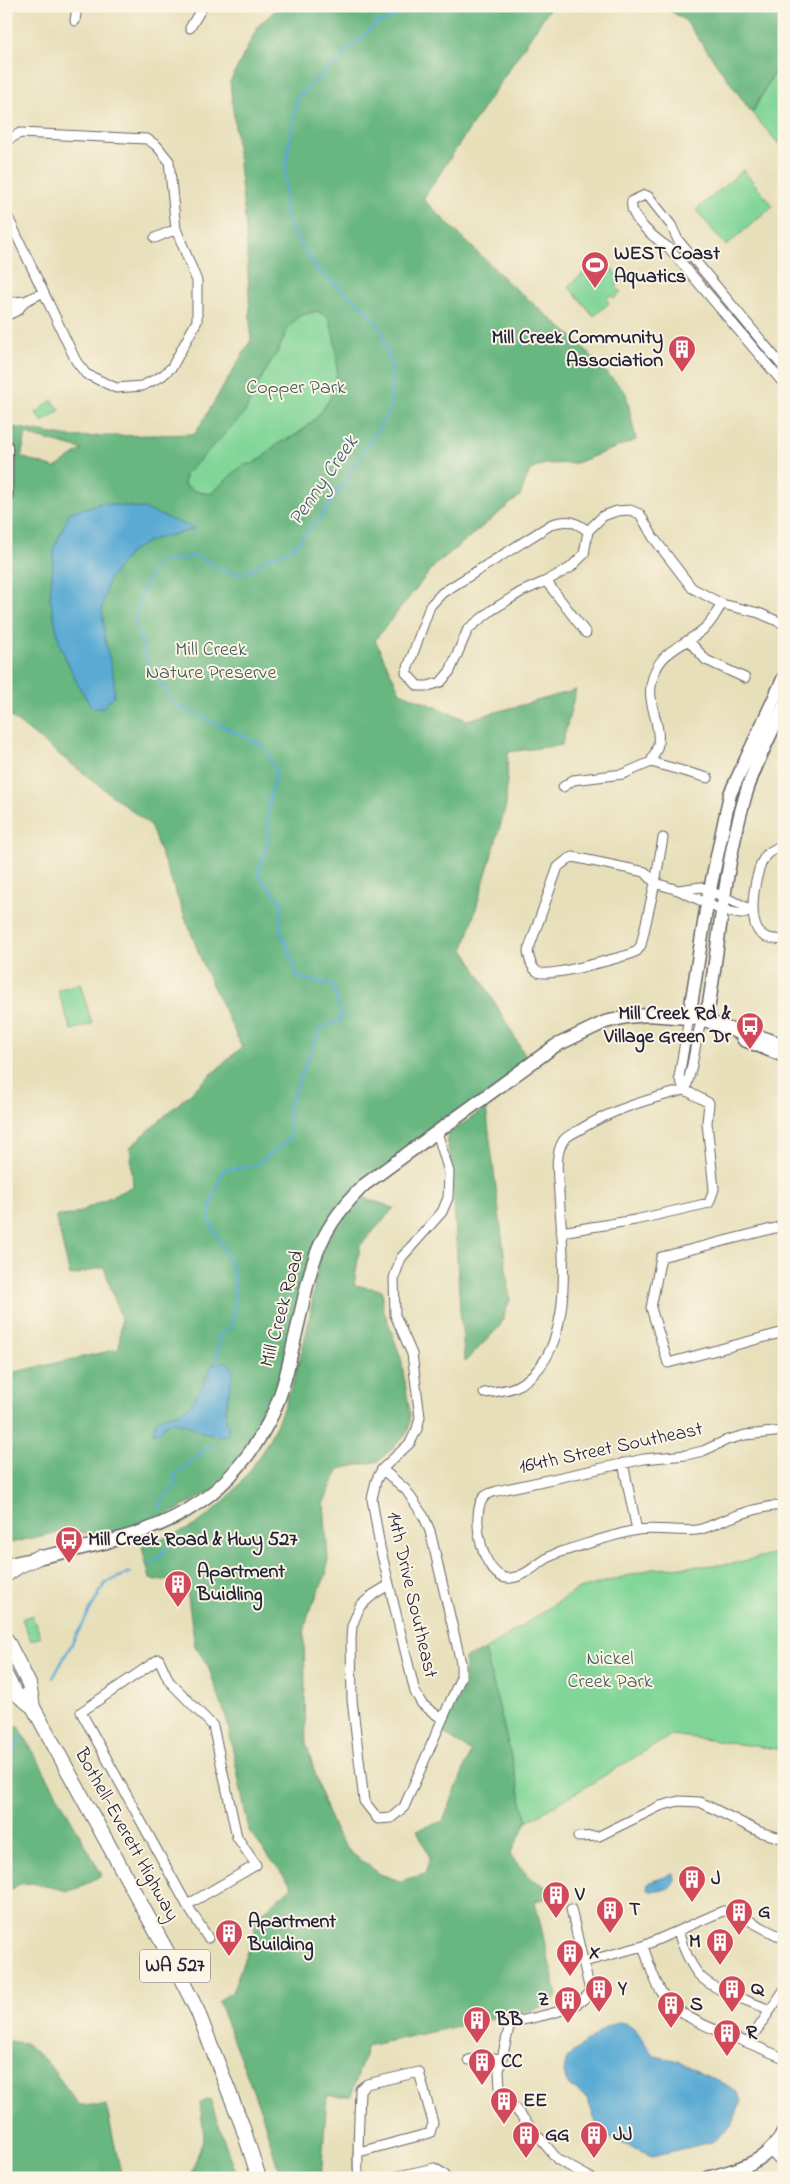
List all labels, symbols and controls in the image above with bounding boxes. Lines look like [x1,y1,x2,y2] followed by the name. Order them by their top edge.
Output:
[614,240,720,292] place label: WEST Coast Aquatics
[580,250,610,289] sports icon: WEST Coast Aquatics
[492,324,663,376] place label: Mill Creek Community Association
[667,334,697,373] building icon: Mill Creek Community Association
[246,374,346,403] park label: Copper Park
[282,429,367,532] water label: Penny Creek
[146,636,276,688] park label: Mill Creek Nature Preserve
[603,1000,732,1053] place label: Mill Creek Rd & Village Green Dr
[735,1011,765,1050] bus stop icon: Mill Creek Rd & Village Green Dr
[253,1247,313,1371] street label: Mill Creek Road
[516,1415,706,1483] street label: 164th Street Southeast
[378,1509,444,1681] street label: 14th Drive Southeast
[54,1525,84,1564] bus stop icon: Mill Creek Road & Hwy 527
[88,1526,298,1556] place label: Mill Creek Road & Hwy 527
[196,1558,285,1611] place label: Apartment Buidling
[163,1569,193,1608] building icon: Apartment Buidling
[568,1645,653,1697] park label: Nickel Creek Park
[65,1742,186,1927] street label: Bothell-Everett Highway
[677,1864,707,1903] building icon: J
[711,1865,721,1894] place label: J
[541,1880,571,1919] building icon: V
[574,1881,585,1910] place label: V
[595,1895,625,1934] building icon: T
[629,1896,641,1925] place label: T
[724,1897,754,1936] building icon: G
[758,1898,771,1927] place label: G
[247,1908,336,1961] place label: Apartment Building
[214,1918,244,1957] building icon: Apartment Building
[705,1927,735,1966] building icon: M
[689,1928,701,1957] place label: M
[555,1938,585,1977] building icon: X
[589,1939,601,1968] place label: X
[140,1950,210,1982] road number: WA 527
[584,1974,614,2013] building icon: Y
[717,1974,747,2013] building icon: Q
[617,1975,628,2004] place label: Y
[751,1975,765,2004] place label: Q
[553,1985,583,2024] building icon: Z
[538,1986,549,2015] place label: Z
[656,1990,686,2029] building icon: S
[690,1991,703,2020] place label: S
[462,2005,492,2044] building icon: BB
[495,2006,523,2035] place label: BB
[712,2018,742,2057] building icon: R
[746,2019,758,2048] place label: R
[467,2047,497,2086] building icon: CC
[501,2048,522,2077] place label: CC
[489,2086,519,2125] building icon: EE
[523,2087,547,2116] place label: EE
[511,2120,541,2159] building icon: GG
[579,2120,609,2159] building icon: JJ
[545,2121,570,2150] place label: GG
[613,2121,633,2150] place label: JJ

